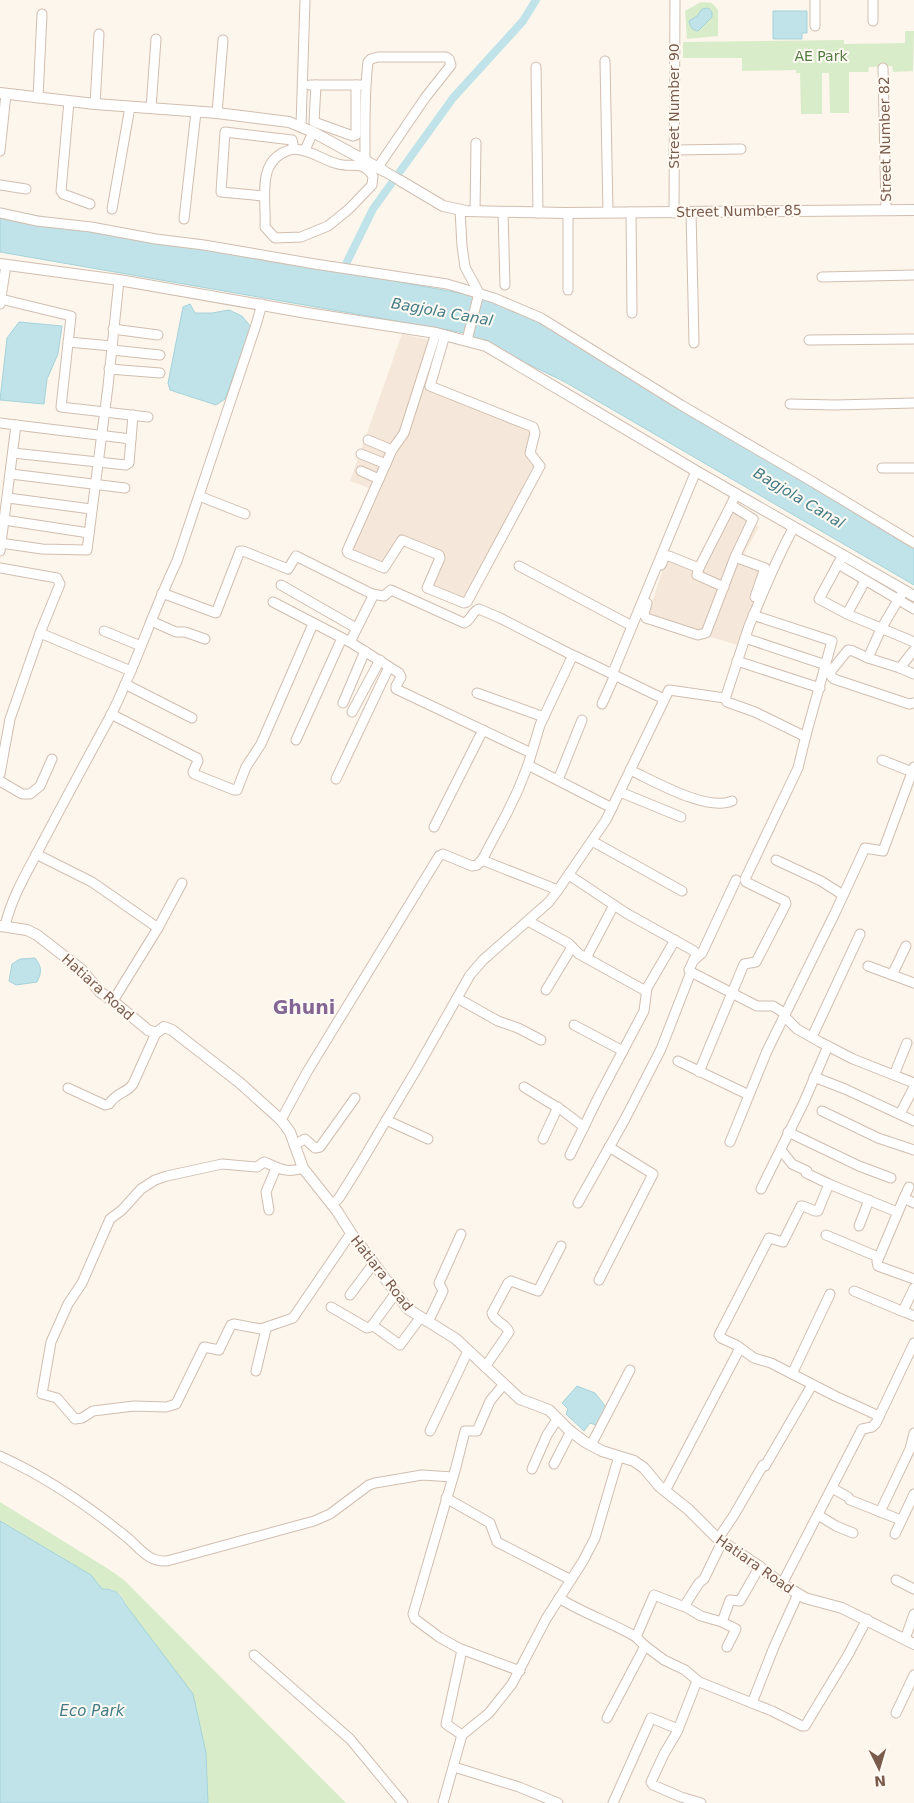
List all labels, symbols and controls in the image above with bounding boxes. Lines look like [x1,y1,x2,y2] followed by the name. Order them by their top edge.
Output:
[666,43,682,169] street label: Street Number 90
[794,48,848,64] park label: AE Park
[876,76,894,202] street label: Street Number 82
[676,202,802,220] street label: Street Number 85
[390,294,495,330] water label: Bagjola Canal
[750,464,848,533] water label: Bagjola Canal
[59,951,137,1023] street label: Hatiara Road
[273,996,335,1018] district label: Ghuni
[348,1232,416,1314] street label: Hatiara Road
[713,1531,797,1597] street label: Hatiara Road
[60,1702,126,1720] water label: Eco Park
[854,1743,904,1793] north arrow
[874,1772,887,1789] text: N

